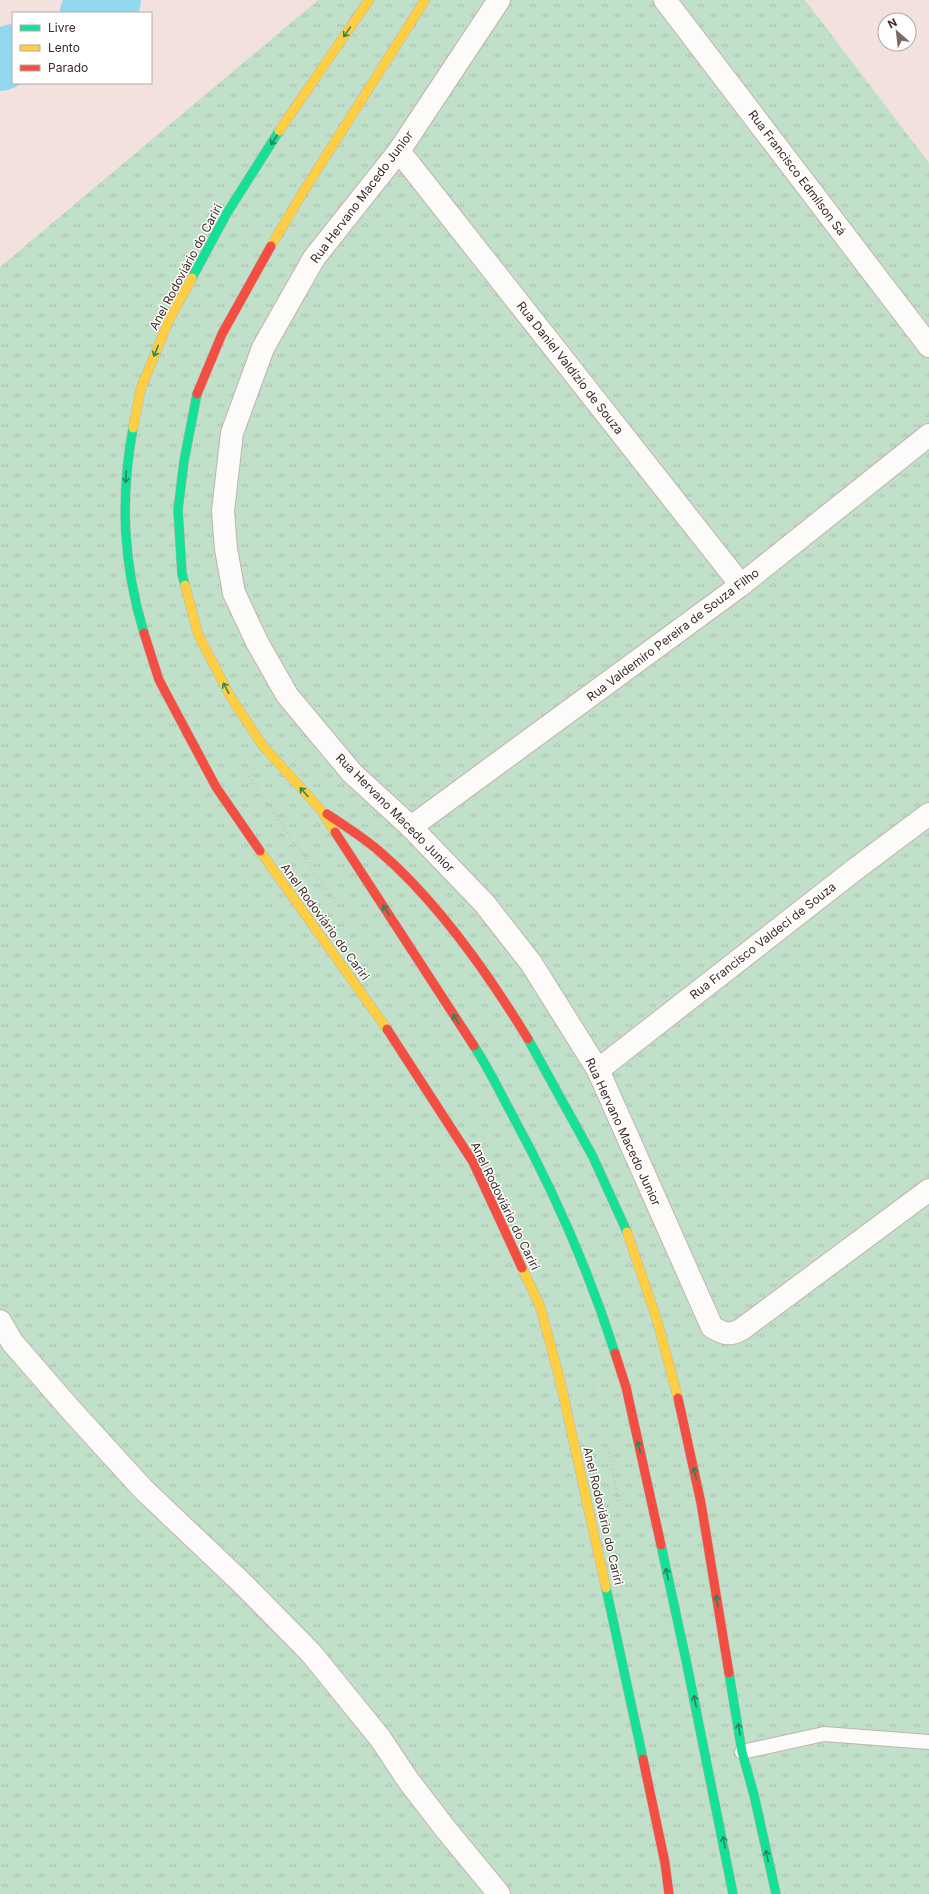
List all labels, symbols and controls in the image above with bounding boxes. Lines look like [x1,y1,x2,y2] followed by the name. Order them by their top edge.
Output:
[12,12,152,84] legend
[877,12,917,52] north arrow
[885,15,899,31] text: N
[48,20,76,35] text: Livre
[343,26,351,37] one-way arrow
[48,40,80,55] text: Lento
[48,60,88,75] text: Parado
[745,107,849,238] street label: Rua Francisco Edmílson Sá
[307,127,417,266] street label: Rua Hervano Macedo Junior
[270,134,278,145] one-way arrow
[146,201,225,332] street label: Anel Rodoviário do Cariri
[514,298,627,437] street label: Rua Daniel Valdízio de Souza
[152,345,160,357] one-way arrow
[122,470,130,483] one-way arrow
[584,565,762,704] street label: Rua Valdemiro Pereira de Souza Filho
[222,683,230,695] one-way arrow
[333,750,458,875] street label: Rua Hervano Macedo Junior
[300,787,309,797] one-way arrow
[278,860,373,983] street label: Anel Rodoviário do Cariri
[687,879,839,1002] street label: Rua Francisco Valdeci de Souza
[382,905,390,916] one-way arrow
[452,1014,461,1025] one-way arrow
[582,1055,665,1209] street label: Rua Hervano Macedo Junior
[468,1139,543,1272] street label: Anel Rodoviário do Cariri
[635,1441,643,1454] one-way arrow
[580,1446,627,1586] street label: Anel Rodoviário do Cariri
[690,1467,698,1480] one-way arrow
[663,1568,671,1581] one-way arrow
[713,1595,721,1608] one-way arrow
[690,1695,698,1708] one-way arrow
[734,1723,742,1736] one-way arrow
[719,1836,727,1849] one-way arrow
[763,1850,771,1863] one-way arrow

